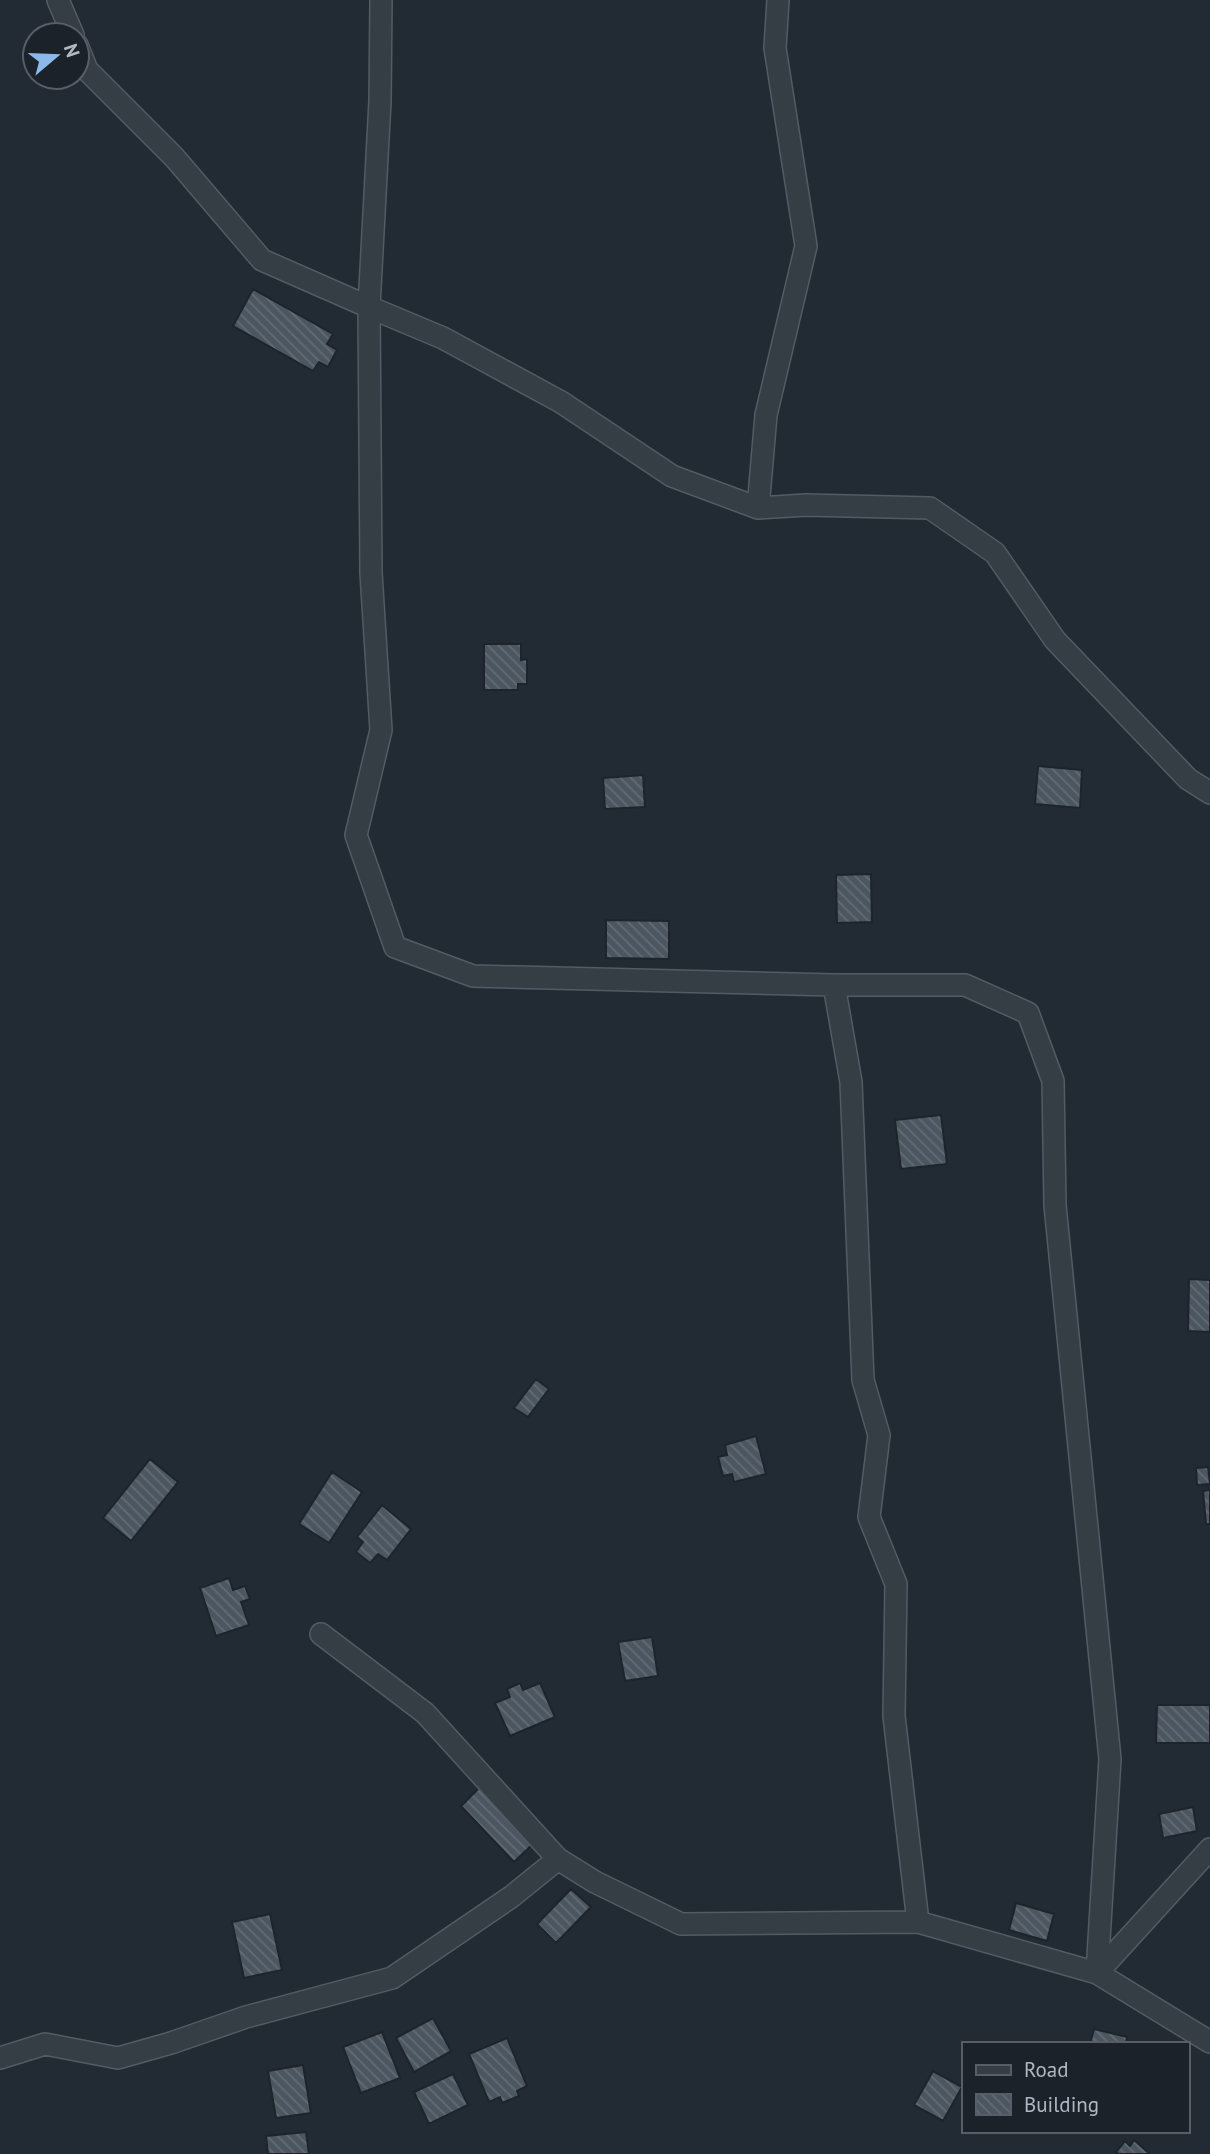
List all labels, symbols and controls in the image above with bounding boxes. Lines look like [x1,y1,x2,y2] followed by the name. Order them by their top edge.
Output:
[21,21,91,91] north arrow
[59,41,85,60] text: N
[962,2042,1189,2133] legend
[1024,2056,1068,2083] text: Road
[1024,2091,1099,2118] text: Building

